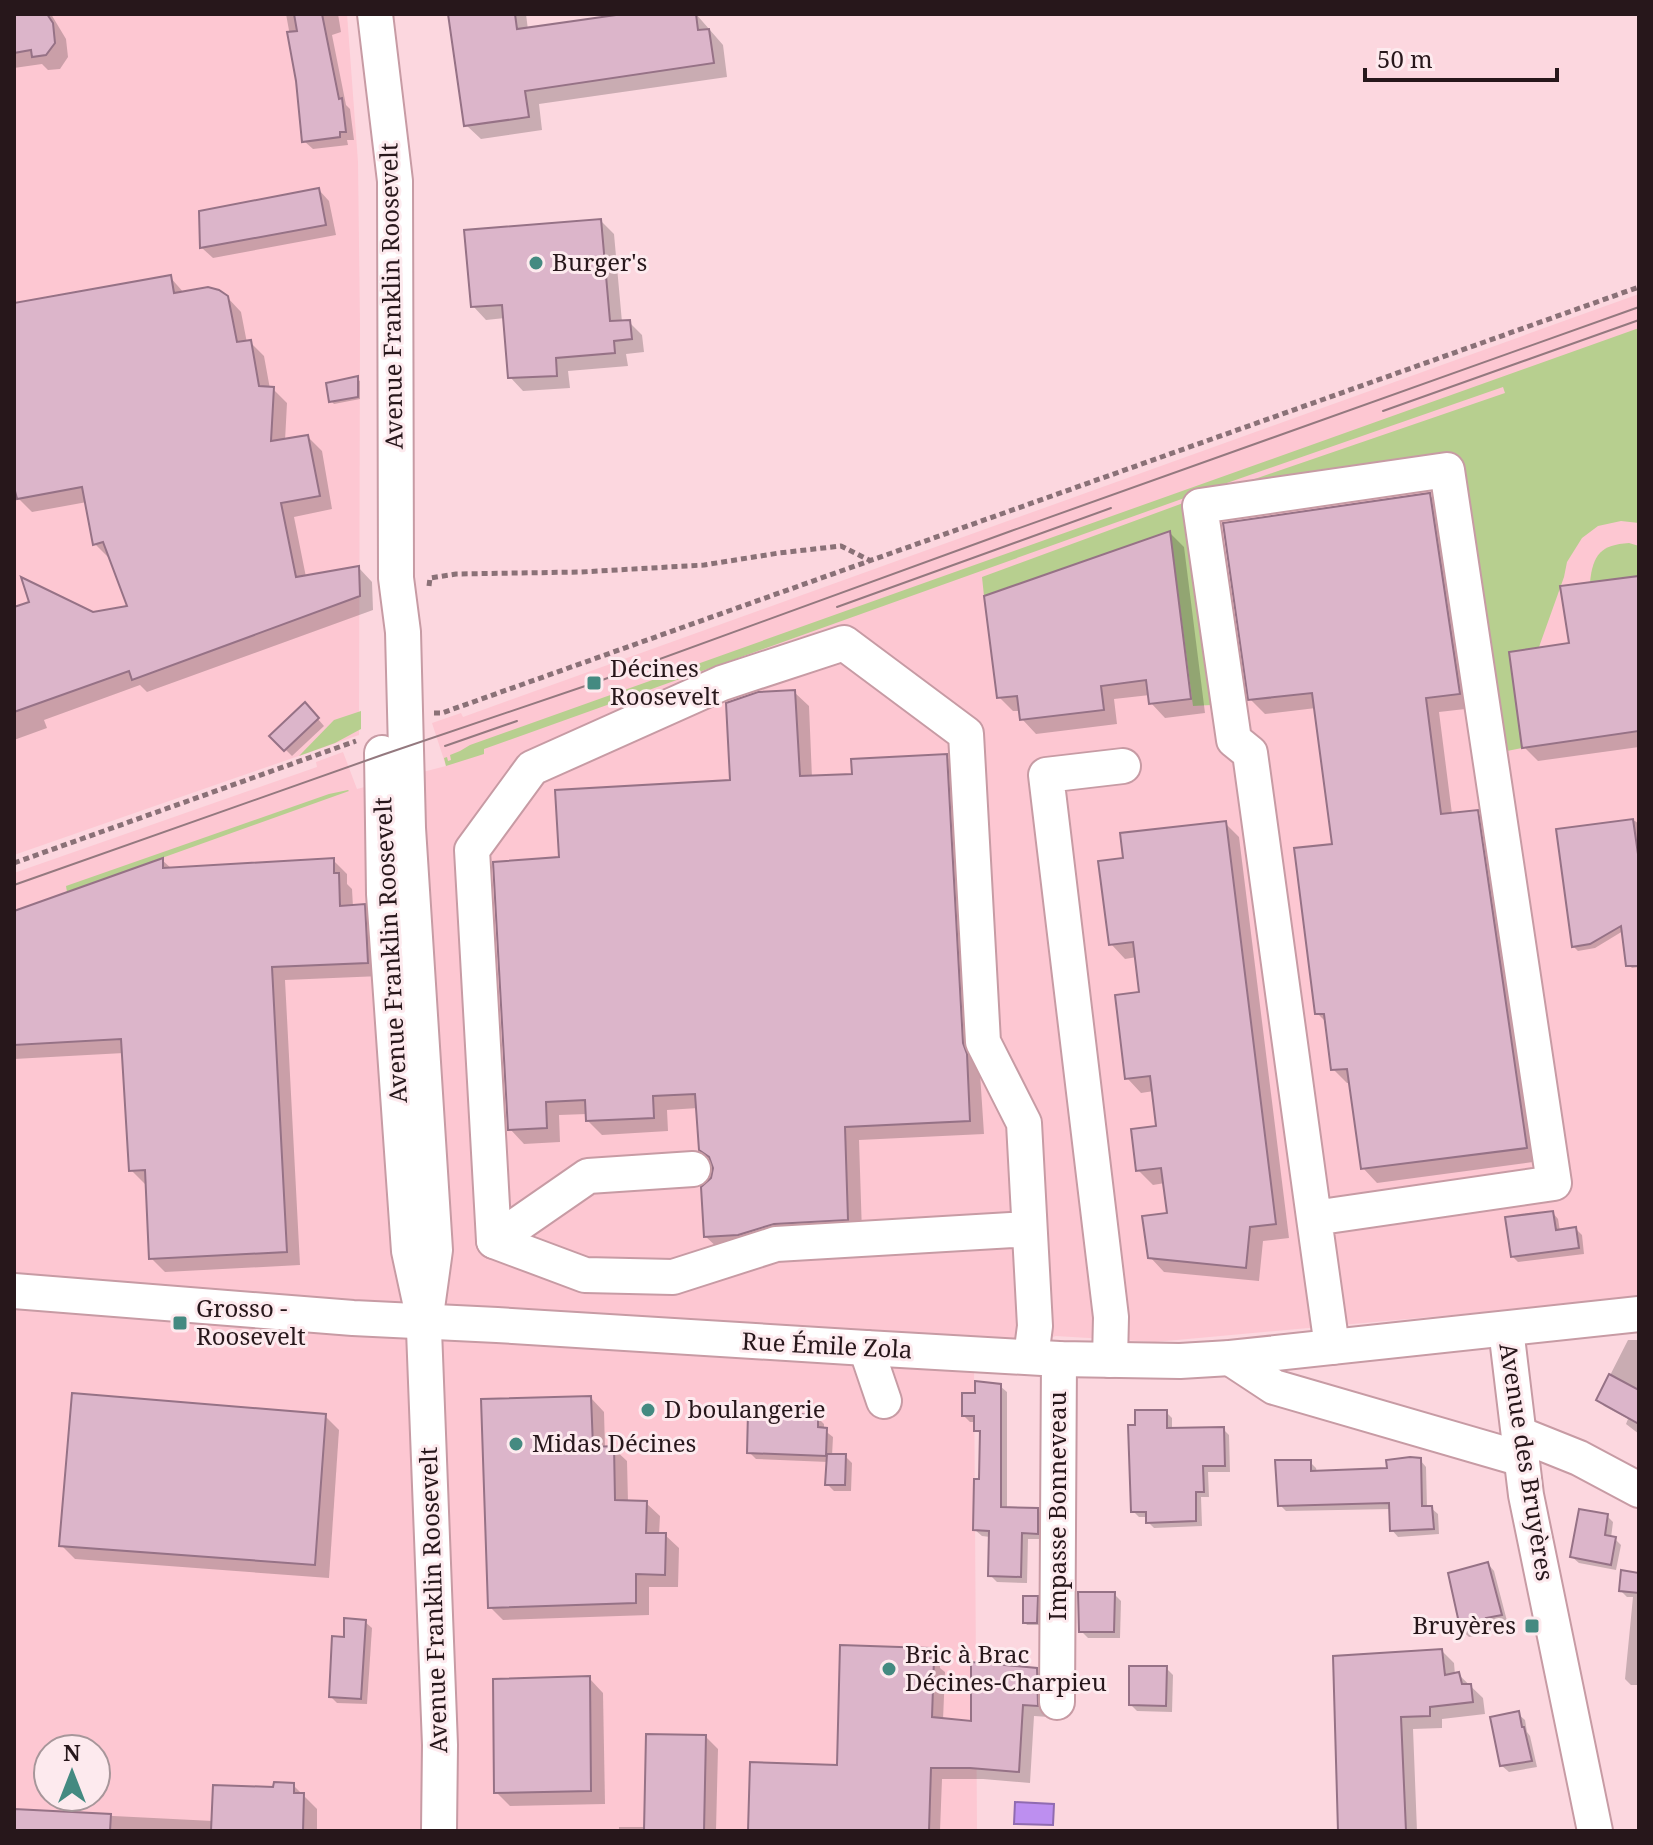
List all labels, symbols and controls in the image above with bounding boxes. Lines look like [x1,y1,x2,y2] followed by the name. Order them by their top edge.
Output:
[1365,32,1557,82] scale bar
[1377,42,1433,75] text: 50 m
[371,142,410,450] street label: Avenue Franklin Roosevelt
[552,245,647,278] place label: Burger's
[527,254,545,272] marker: Burger's
[610,651,720,712] place label: Décines Roosevelt
[585,674,603,692] marker: Décines Roosevelt
[365,796,414,1104] street label: Avenue Franklin Roosevelt
[196,1291,306,1352] place label: Grosso - Roosevelt
[171,1314,189,1332] marker: Grosso - Roosevelt
[741,1324,913,1365] street label: Rue Émile Zola
[1492,1341,1563,1583] street label: Avenue des Bruyères
[1040,1391,1073,1621] street label: Impasse Bonneveau
[664,1392,826,1425] place label: D boulangerie
[639,1401,657,1419] marker: D boulangerie
[532,1426,696,1459] place label: Midas Décines
[507,1435,525,1453] marker: Midas Décines
[411,1446,454,1754] street label: Avenue Franklin Roosevelt
[1412,1608,1516,1641] place label: Bruyères
[1523,1617,1541,1635] marker: Bruyères
[905,1637,1107,1698] place label: Bric à Brac Décines-Charpieu
[880,1660,898,1678] marker: Bric à Brac Décines-Charpieu
[32,1733,112,1813] north arrow
[63,1737,81,1767] text: N

